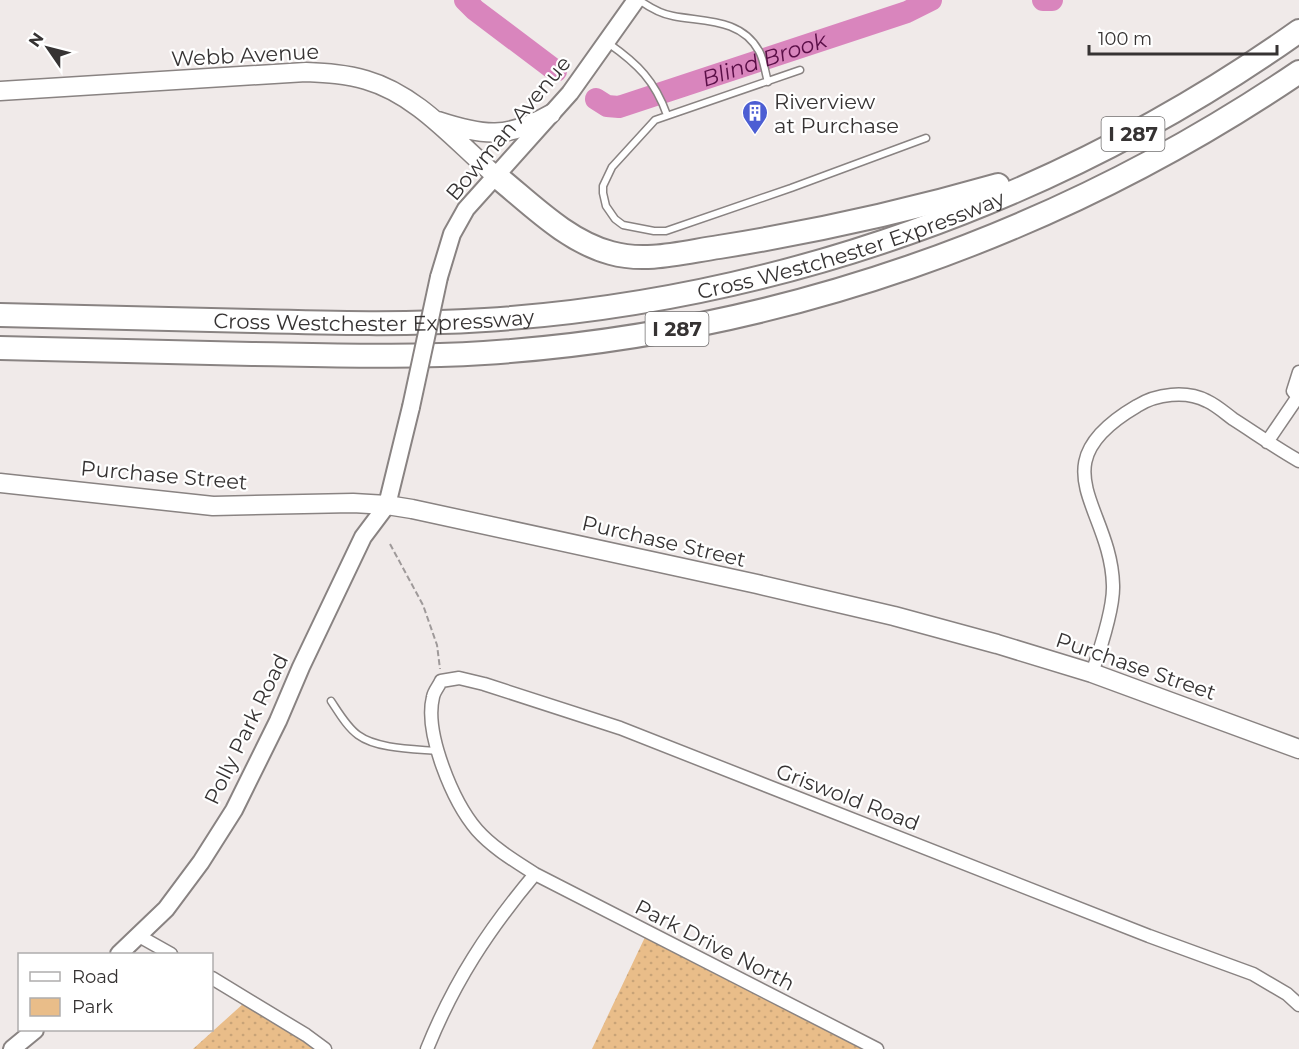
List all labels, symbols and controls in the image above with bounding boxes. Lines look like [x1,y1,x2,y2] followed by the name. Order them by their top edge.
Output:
[18,18,78,78] north arrow
[1089,18,1276,56] scale bar
[698,26,831,92] water label: Blind Brook
[1098,28,1152,50] text: 100 m
[25,29,48,50] text: N
[170,39,320,71] street label: Webb Avenue
[440,51,576,205] street label: Bowman Avenue
[774,89,899,138] place label: Riverview at Purchase
[740,98,770,136] building icon: Riverview at Purchase
[1102,117,1164,151] road number: I 287
[695,184,1009,304] street label: Cross Westchester Expressway
[213,304,536,336] street label: Cross Westchester Expressway
[646,312,708,346] road number: I 287
[79,455,249,495] street label: Purchase Street
[580,510,748,572] street label: Purchase Street
[1053,627,1219,705] street label: Purchase Street
[199,650,293,808] street label: Polly Park Road
[773,758,923,836] street label: Griswold Road
[631,894,799,996] street label: Park Drive North
[18,953,213,1031] legend
[72,966,119,988] text: Road
[72,996,113,1018] text: Park

